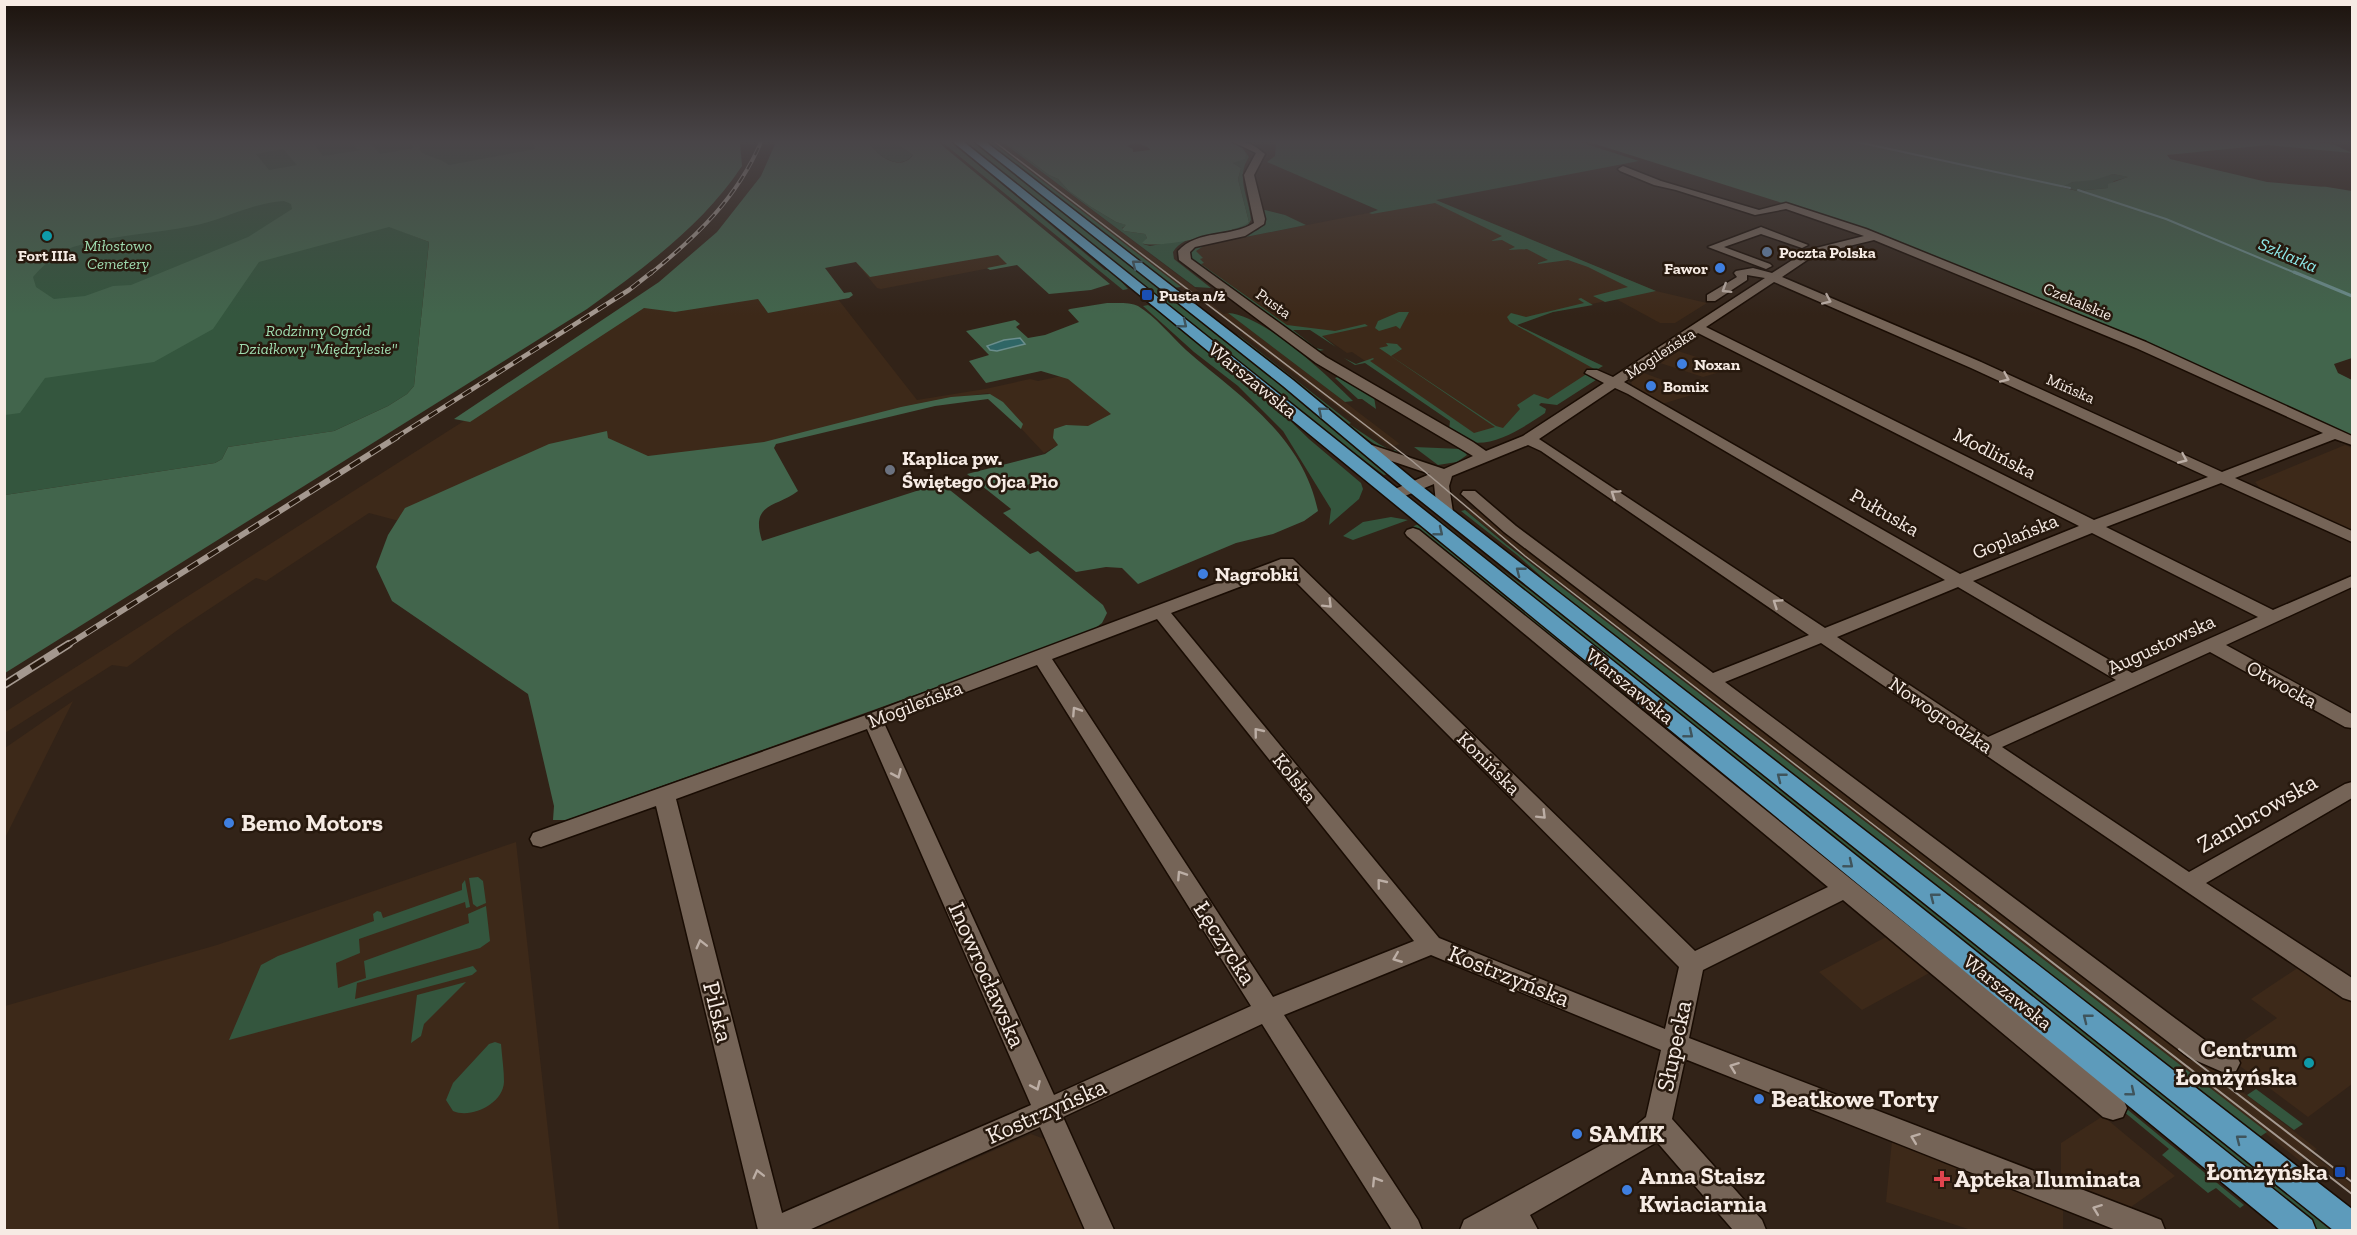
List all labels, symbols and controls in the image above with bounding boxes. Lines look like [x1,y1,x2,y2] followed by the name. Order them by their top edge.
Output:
[40,229,54,243] marker: Fort IIIa
[2255,233,2321,277] water label: Szklarka
[84,236,152,273] park label: Miłostowo Cemetery
[1779,243,1876,262] place label: Poczta Polska
[1760,245,1774,259] marker: Poczta Polska
[18,246,76,265] place label: Fort IIIa
[1664,259,1708,278] place label: Fawor
[1132,260,1143,271] one-way arrow
[1713,261,1727,275] marker: Fawor
[2041,278,2115,324] street label: Czekalskie
[1722,282,1733,293] one-way arrow
[1252,284,1295,323] street label: Pusta
[1159,286,1226,305] place label: Pusta n/ż
[1140,288,1154,302] marker: Pusta n/ż
[1820,293,1831,305] one-way arrow
[1176,317,1187,328] one-way arrow
[239,321,398,358] park label: Rodzinny Ogród Działkowy "Międzylesie"
[1622,324,1699,383] street label: Mogileńska
[1204,337,1302,423] street label: Warszawska
[1694,355,1741,374] place label: Noxan
[1675,357,1689,371] marker: Noxan
[2044,369,2098,408] street label: Mińska
[1999,371,2010,383] one-way arrow
[1663,377,1709,396] place label: Bomix
[1644,379,1658,393] marker: Bomix
[1318,407,1329,418] one-way arrow
[1950,422,2041,484] street label: Modlińska
[902,446,1059,493] place label: Kaplica pw. Świętego Ojca Pio
[2177,451,2188,463] one-way arrow
[883,463,897,477] marker: Kaplica pw. Świętego Ojca Pio
[1846,483,1924,541] street label: Pułtuska
[1610,490,1621,501] one-way arrow
[1969,508,2062,564] street label: Goplańska
[1433,525,1444,536] one-way arrow
[1215,562,1299,586] place label: Nagrobki
[1196,567,1210,581] marker: Nagrobki
[1516,567,1527,578] one-way arrow
[1322,597,1332,608] one-way arrow
[1772,599,1783,610] one-way arrow
[2103,608,2219,679] street label: Augustowska
[1581,643,1679,729] street label: Warszawska
[2243,655,2322,713] street label: Otwocka
[1885,672,1998,759] street label: Nowogrodzka
[864,675,966,733] street label: Mogileńska
[1072,707,1083,718] one-way arrow
[1452,726,1526,800] street label: Konińska
[1682,727,1693,738] one-way arrow
[1254,728,1265,739] one-way arrow
[1268,748,1322,808] street label: Kolska
[2192,766,2322,859] street label: Zambrowska
[890,767,902,778] one-way arrow
[1777,773,1788,784] one-way arrow
[1534,807,1545,818] one-way arrow
[241,808,383,837] place label: Bemo Motors
[222,816,236,830] marker: Bemo Motors
[1842,856,1853,867] one-way arrow
[1177,871,1189,881] one-way arrow
[1377,879,1388,890] one-way arrow
[1930,894,1941,905] one-way arrow
[1188,896,1263,990] street label: Łęczycka
[943,898,1033,1052] street label: Inowrocławska
[1444,938,1574,1013] street label: Kostrzyńska
[696,939,709,949] one-way arrow
[1959,949,2057,1035] street label: Warszawska
[1392,951,1403,963] one-way arrow
[697,979,740,1046] street label: Pilska
[1650,997,1697,1094] street label: Słupecka
[2083,1015,2094,1026] one-way arrow
[2175,1034,2297,1091] place label: Centrum Łomżyńska
[2302,1056,2316,1070] marker: Centrum Łomżyńska
[1729,1062,1740,1074] one-way arrow
[981,1071,1111,1150] street label: Kostrzyńska
[1029,1080,1041,1091] one-way arrow
[1771,1084,1939,1113] place label: Beatkowe Torty
[2124,1085,2135,1096] one-way arrow
[1752,1092,1766,1106] marker: Beatkowe Torty
[1589,1119,1664,1148] place label: SAMIK
[1570,1127,1584,1141] marker: SAMIK
[1910,1133,1921,1145] one-way arrow
[2236,1135,2247,1146] one-way arrow
[2206,1157,2328,1186] place label: Łomżyńska
[1639,1161,1767,1218] place label: Anna Staisz Kwiaciarnia
[1954,1164,2141,1193] place label: Apteka Iluminata
[2333,1165,2347,1179] marker: Łomżyńska
[752,1169,765,1179] one-way arrow
[1935,1172,1949,1186] marker: Apteka Iluminata
[1372,1177,1384,1187] one-way arrow
[1620,1183,1634,1197] marker: Anna Staisz Kwiaciarnia
[2092,1204,2103,1216] one-way arrow

